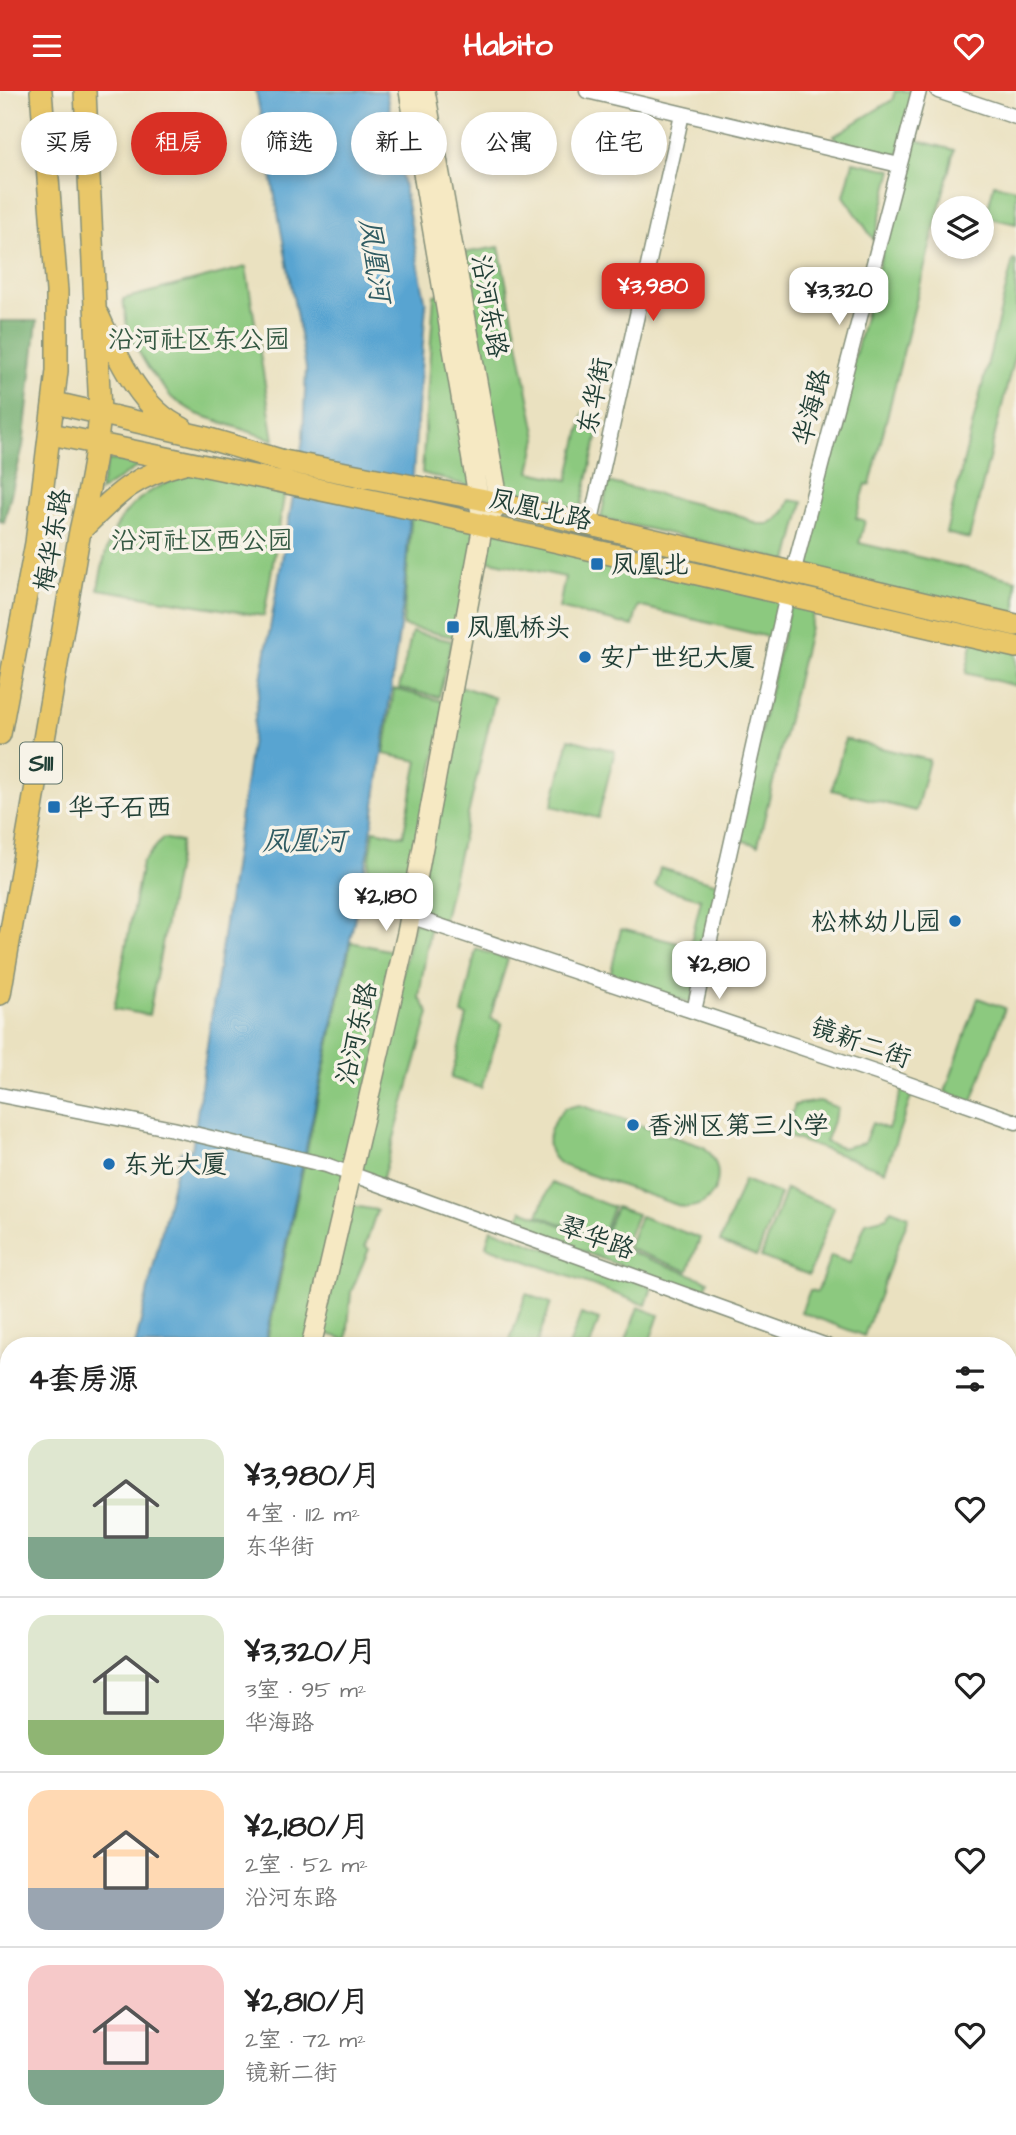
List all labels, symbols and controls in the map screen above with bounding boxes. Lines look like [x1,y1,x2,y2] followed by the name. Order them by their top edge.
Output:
[463,23,553,68] text: Habito
[28,27,66,65] icon: menu
[950,27,988,65] icon: heart
[21,112,117,175] chip: 买房
[131,112,227,175] chip: 租房
[241,112,337,175] chip: 筛选
[351,112,447,175] chip: 新上
[461,112,557,175] chip: 公寓
[571,112,667,175] chip: 住宅
[931,196,994,259] map controls
[931,196,994,259] button: layers
[349,216,400,308] water label: 凤凰河
[462,252,516,361] street label: 沿河东路
[596,264,710,323] pin: ¥3,980
[782,267,896,327] pin: ¥3,320
[618,270,688,302] text: ¥3,980
[805,274,873,306] text: ¥3,320
[108,322,290,358] park label: 沿河社区东公园
[569,354,621,438] street label: 东华街
[784,365,839,450] street label: 华海路
[486,481,595,539] street label: 凤凰北路
[26,486,80,595] street label: 梅华东路
[111,523,293,559] park label: 沿河社区西公园
[611,547,689,583] place label: 凤凰北
[589,556,605,572] marker: 凤凰北
[467,610,571,646] place label: 凤凰桥头
[445,619,461,635] marker: 凤凰桥头
[599,640,755,676] place label: 安广世纪大厦
[577,649,593,665] marker: 安广世纪大厦
[20,743,62,783] road number: S111
[68,790,172,826] place label: 华子石西
[46,799,62,815] marker: 华子石西
[262,822,350,861] water label: 凤凰河
[329,873,443,933] pin: ¥2,180
[355,880,417,912] text: ¥2,180
[811,904,941,940] place label: 松林幼儿园
[947,913,963,929] marker: 松林幼儿园
[662,941,776,1001] pin: ¥2,810
[688,948,750,980] text: ¥2,810
[328,979,386,1088] street label: 沿河东路
[806,1009,916,1077] street label: 镜新二街
[647,1108,829,1144] place label: 香洲区第三小学
[625,1117,641,1133] marker: 香洲区第三小学
[123,1147,227,1183] place label: 东光大厦
[101,1156,117,1172] marker: 东光大厦
[554,1208,639,1268] street label: 翠华路
[28,1359,138,1401] text: 4套房源
[951,1360,989,1398] icon: filters
[245,1455,381,1497] text: ¥3,980/月
[84,1467,168,1551] icon: home
[951,1490,989,1528] icon: heart
[245,1498,360,1530] text: 4室 · 112 m²
[245,1531,314,1563] text: 东华街
[245,1631,377,1673] text: ¥3,320/月
[84,1643,168,1727] icon: home
[951,1666,989,1704] icon: heart
[245,1674,366,1706] text: 3室 · 95 m²
[245,1707,314,1739] text: 华海路
[245,1806,369,1848] text: ¥2,180/月
[84,1818,168,1902] icon: home
[951,1841,989,1879] icon: heart
[245,1849,368,1881] text: 2室 · 52 m²
[245,1882,337,1914] text: 沿河东路
[245,1981,369,2023] text: ¥2,810/月
[84,1993,168,2077] icon: home
[951,2016,989,2054] icon: heart
[245,2024,366,2056] text: 2室 · 72 m²
[245,2057,337,2089] text: 镜新二街

